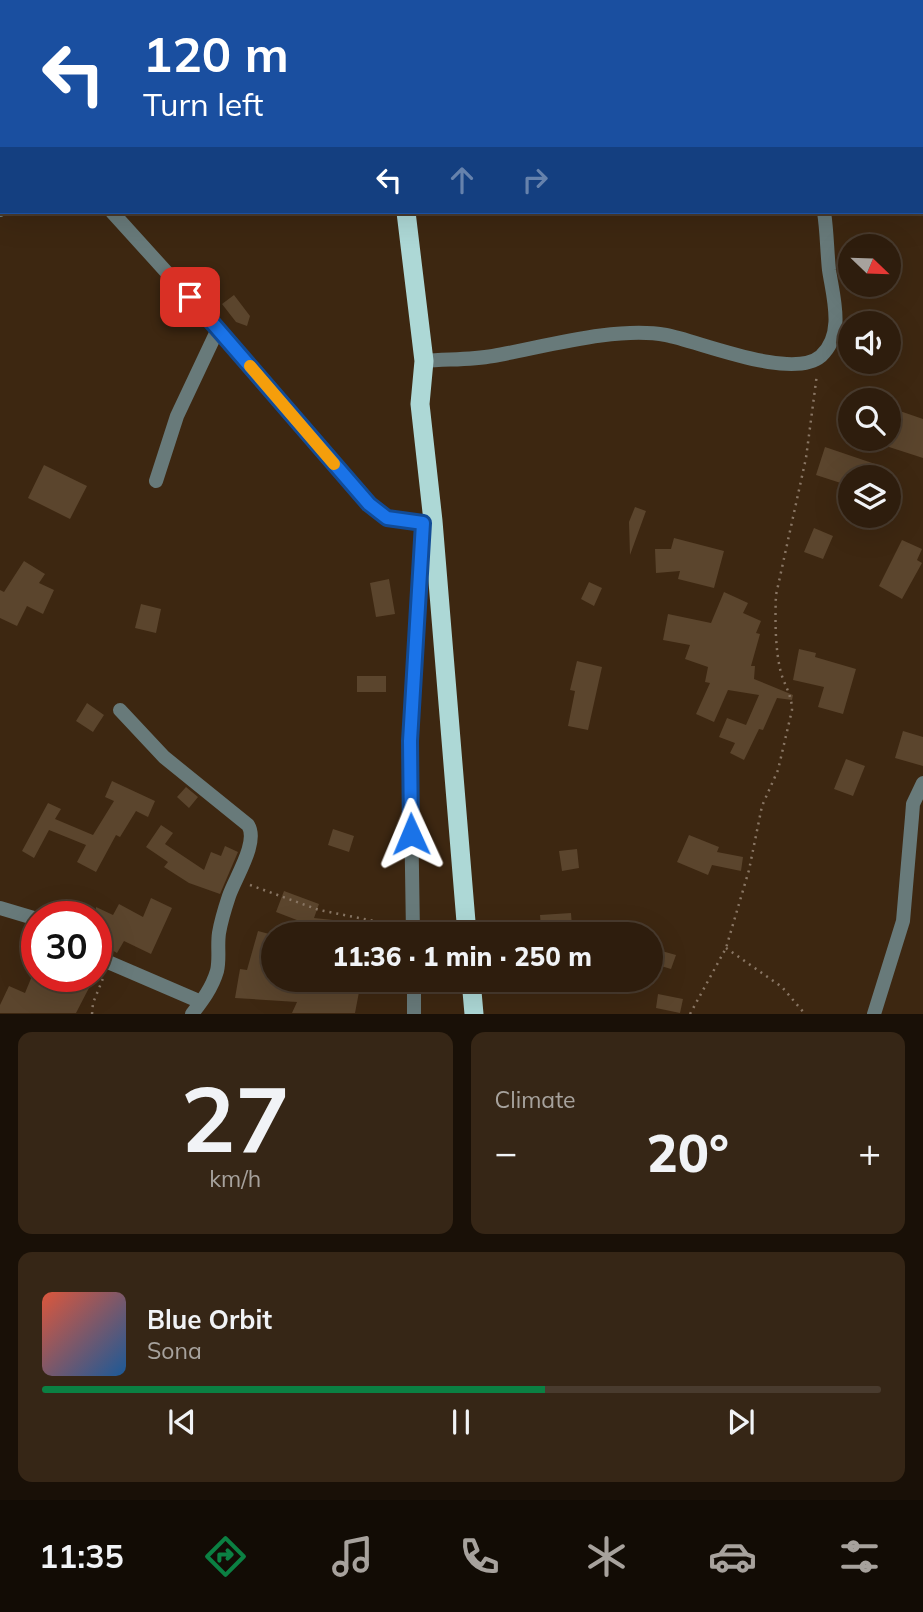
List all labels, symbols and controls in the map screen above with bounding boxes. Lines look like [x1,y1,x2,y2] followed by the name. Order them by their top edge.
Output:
[143,23,289,84] text: 120 m
[28,28,119,119] icon: left
[143,84,263,124] text: Turn left
[370,161,408,199] icon: left
[443,161,481,199] icon: ahead
[516,161,554,199] icon: right
[838,234,901,298] north arrow
[838,234,901,528] map controls
[160,267,220,327] pin
[171,278,209,316] icon: arrive
[838,311,901,374] button: sound
[838,388,901,451] button: search
[838,465,901,528] button: layers
[374,797,448,871] position arrow
[21,901,112,992] speed limit sign: 30
[332,940,592,973] text: 11:36 · 1 min · 250 m
[181,1061,290,1175] text: 27
[495,1085,576,1114] text: Climate
[647,1120,729,1185] text: 20°
[495,1128,517,1176] text: −
[858,1128,881,1176] text: +
[209,1164,261,1193] text: km/h
[147,1303,272,1336] text: Blue Orbit
[147,1336,202,1365] text: Sona
[163,1403,201,1441] icon: previous
[442,1403,480,1441] icon: pause
[722,1403,760,1441] icon: next
[201,1532,250,1581] icon: directions
[328,1532,377,1581] icon: music
[455,1532,504,1581] icon: phone
[582,1532,631,1581] icon: climate
[708,1532,757,1581] icon: car
[835,1532,884,1581] icon: filters
[39,1536,124,1576] text: 11:35

